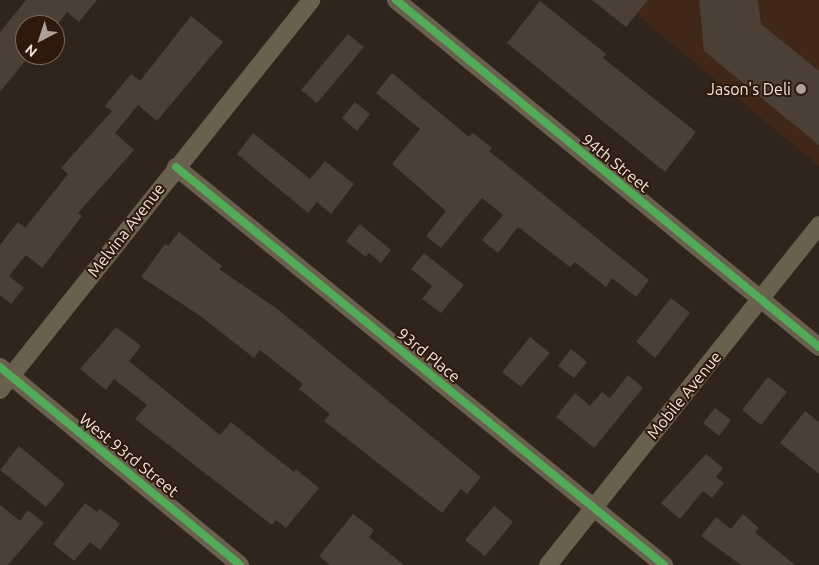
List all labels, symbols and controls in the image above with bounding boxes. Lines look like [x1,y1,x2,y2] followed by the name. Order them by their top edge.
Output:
[15,15,65,65] north arrow
[22,41,40,60] text: N
[707,79,791,99] place label: Jason's Deli
[795,83,807,95] marker: Jason's Deli
[578,130,654,196] street label: 94th Street
[83,179,169,281] street label: Melvina Avenue
[394,324,464,386] street label: 93rd Place
[643,347,725,443] street label: Mobile Avenue
[76,409,182,501] street label: West 93rd Street

